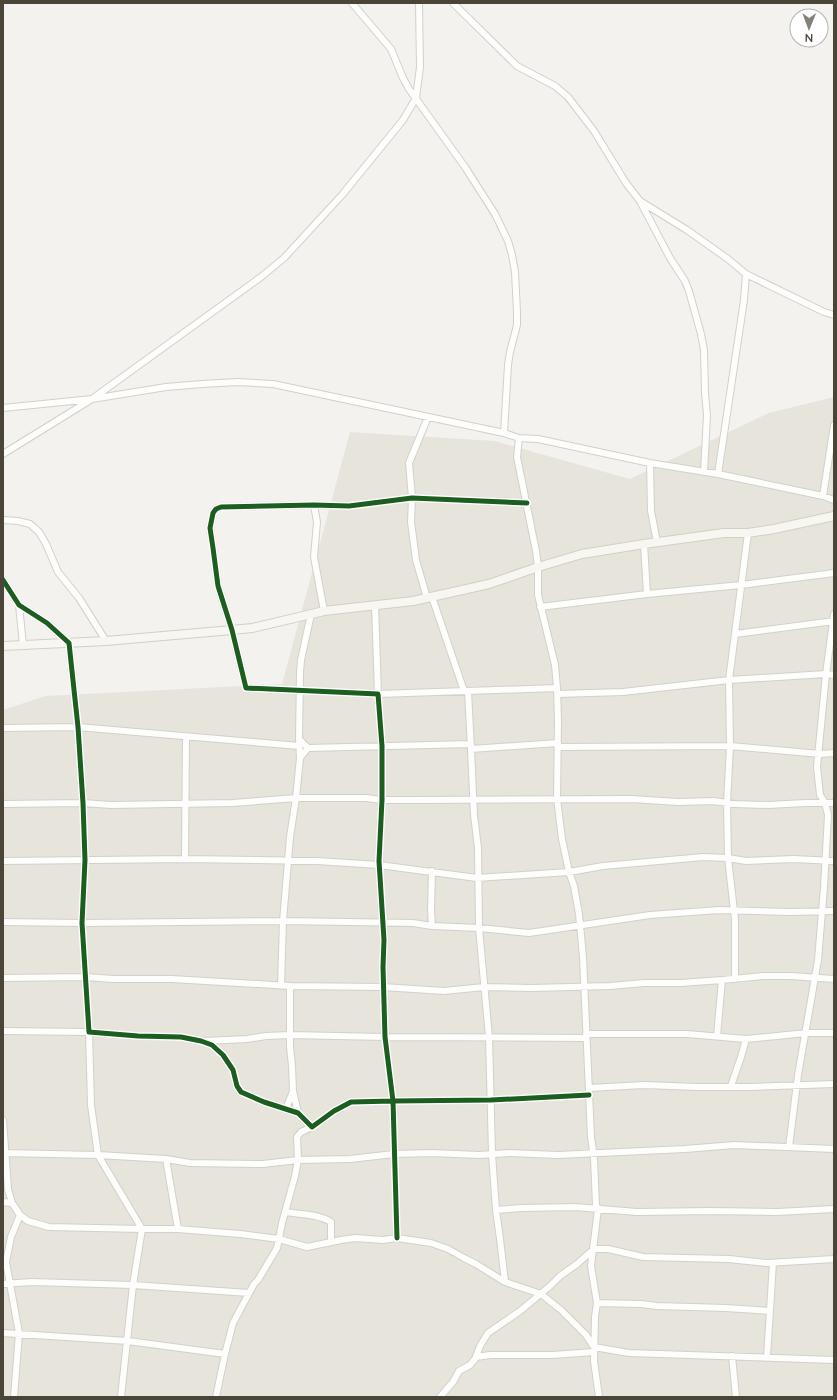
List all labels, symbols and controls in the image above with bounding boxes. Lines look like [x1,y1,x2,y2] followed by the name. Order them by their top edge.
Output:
[789,8,829,48] north arrow
[804,32,813,45] text: N

